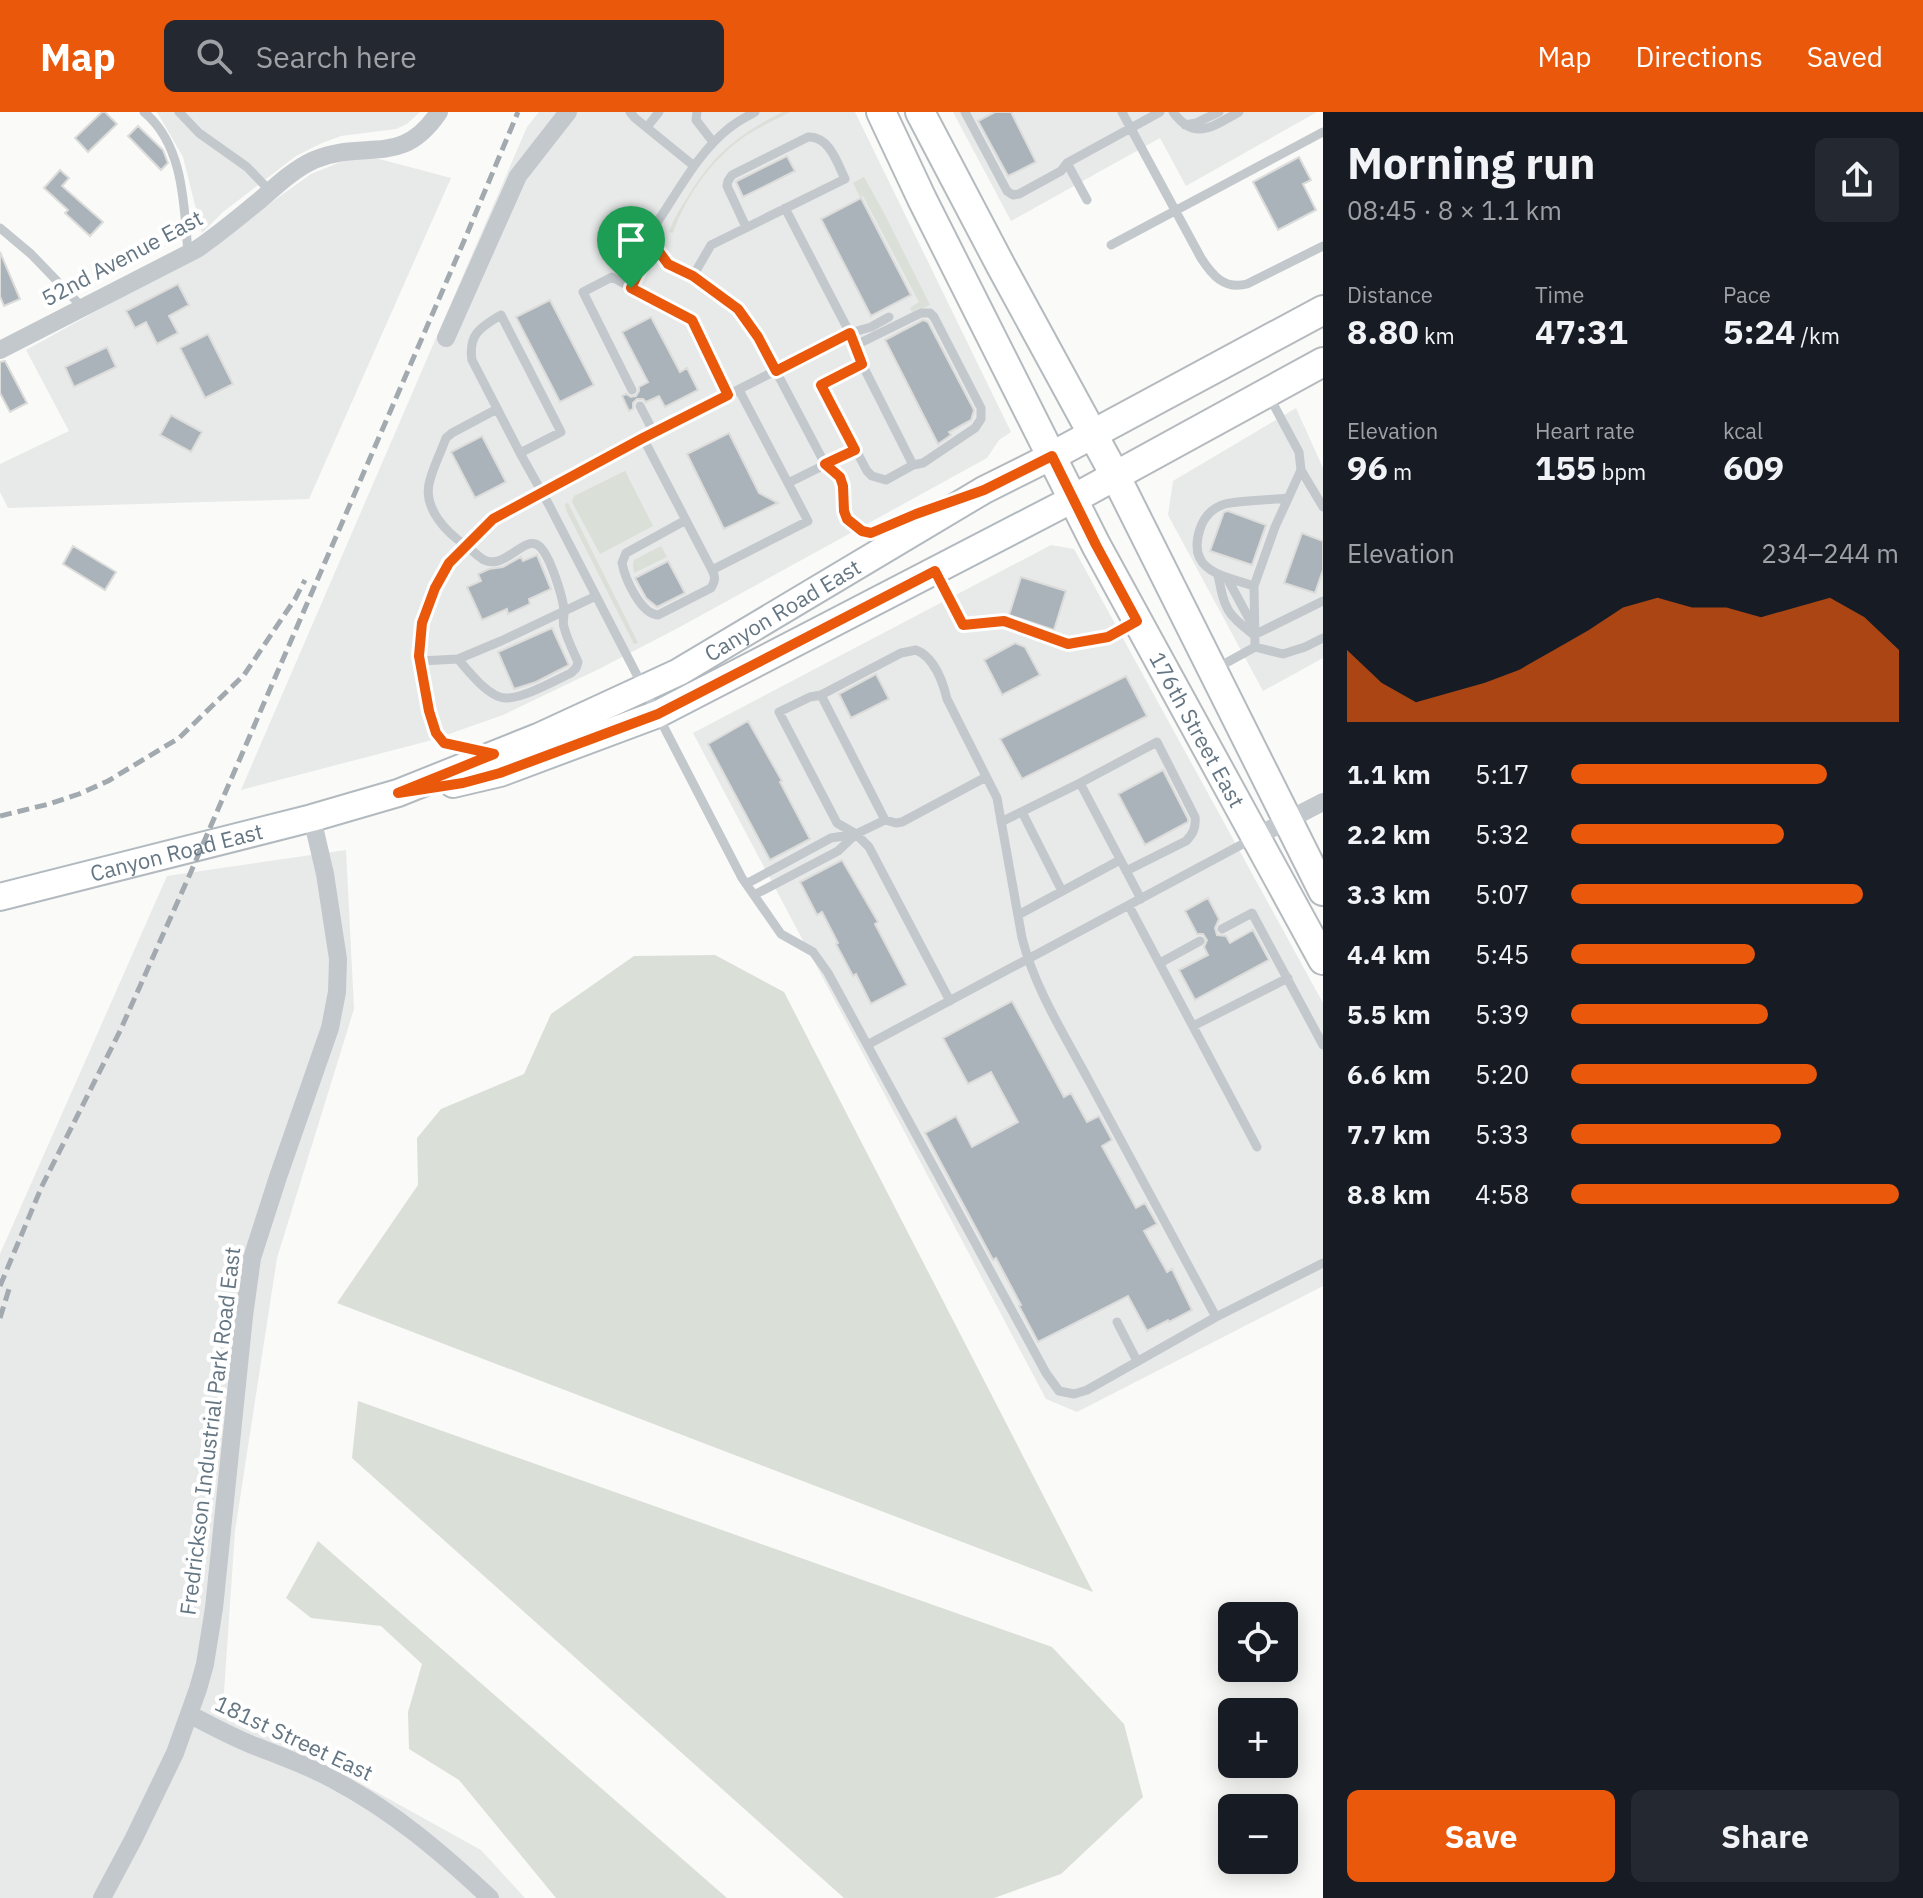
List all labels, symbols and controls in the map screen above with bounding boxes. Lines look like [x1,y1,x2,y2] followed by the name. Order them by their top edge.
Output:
[164,20,724,92] search box
[40,32,116,81] text: Map
[192,34,236,78] icon: search
[256,37,417,76] text: Search here
[1537,38,1591,75] text: Map
[1635,38,1763,75] text: Directions
[1807,38,1883,75] text: Saved
[1347,134,1596,191] text: Morning run
[1815,138,1899,222] button: share
[1347,193,1562,227] text: 08:45 · 8 × 1.1 km
[36,203,207,312] street label: 52nd Avenue East
[597,206,665,288] pin
[609,218,653,262] icon: arrive
[1347,280,1433,309] text: Distance
[1535,280,1584,309] text: Time
[1723,280,1771,309] text: Pace
[1347,309,1419,353] text: 8.80
[1535,309,1628,353] text: 47:31
[1723,309,1795,353] text: 5:24
[1419,321,1455,350] text: km
[1795,321,1840,350] text: /km
[1347,416,1438,445] text: Elevation
[1535,416,1635,445] text: Heart rate
[1723,416,1763,445] text: kcal
[1347,445,1388,489] text: 96
[1535,445,1596,489] text: 155
[1723,445,1784,489] text: 609
[1388,457,1412,486] text: m
[1596,457,1646,486] text: bpm
[1347,536,1455,570] text: Elevation
[1761,536,1899,570] text: 234–244 m
[699,552,866,668] street label: Canyon Road East
[1143,646,1252,813] street label: 176th Street East
[1347,757,1431,791] text: 1.1 km
[1475,757,1529,791] text: 5:17
[87,816,266,888] street label: Canyon Road East
[1347,817,1431,851] text: 2.2 km
[1475,817,1529,851] text: 5:32
[1347,877,1431,911] text: 3.3 km
[1475,877,1529,911] text: 5:07
[1347,937,1431,971] text: 4.4 km
[1475,937,1529,971] text: 5:45
[1347,997,1431,1031] text: 5.5 km
[1475,997,1529,1031] text: 5:39
[1347,1057,1431,1091] text: 6.6 km
[1475,1057,1529,1091] text: 5:20
[1347,1117,1431,1151] text: 7.7 km
[1475,1117,1529,1151] text: 5:33
[1347,1177,1431,1211] text: 8.8 km
[1475,1177,1529,1211] text: 4:58
[173,1245,247,1617] street label: Fredrickson Industrial Park Road East
[1218,1602,1298,1874] map controls
[1218,1602,1298,1682] button: locate
[210,1688,378,1787] street label: 181st Street East
[1218,1698,1298,1778] button: +
[1347,1790,1615,1882] button: Save
[1631,1790,1899,1882] button: Share
[1218,1794,1298,1874] button: −

